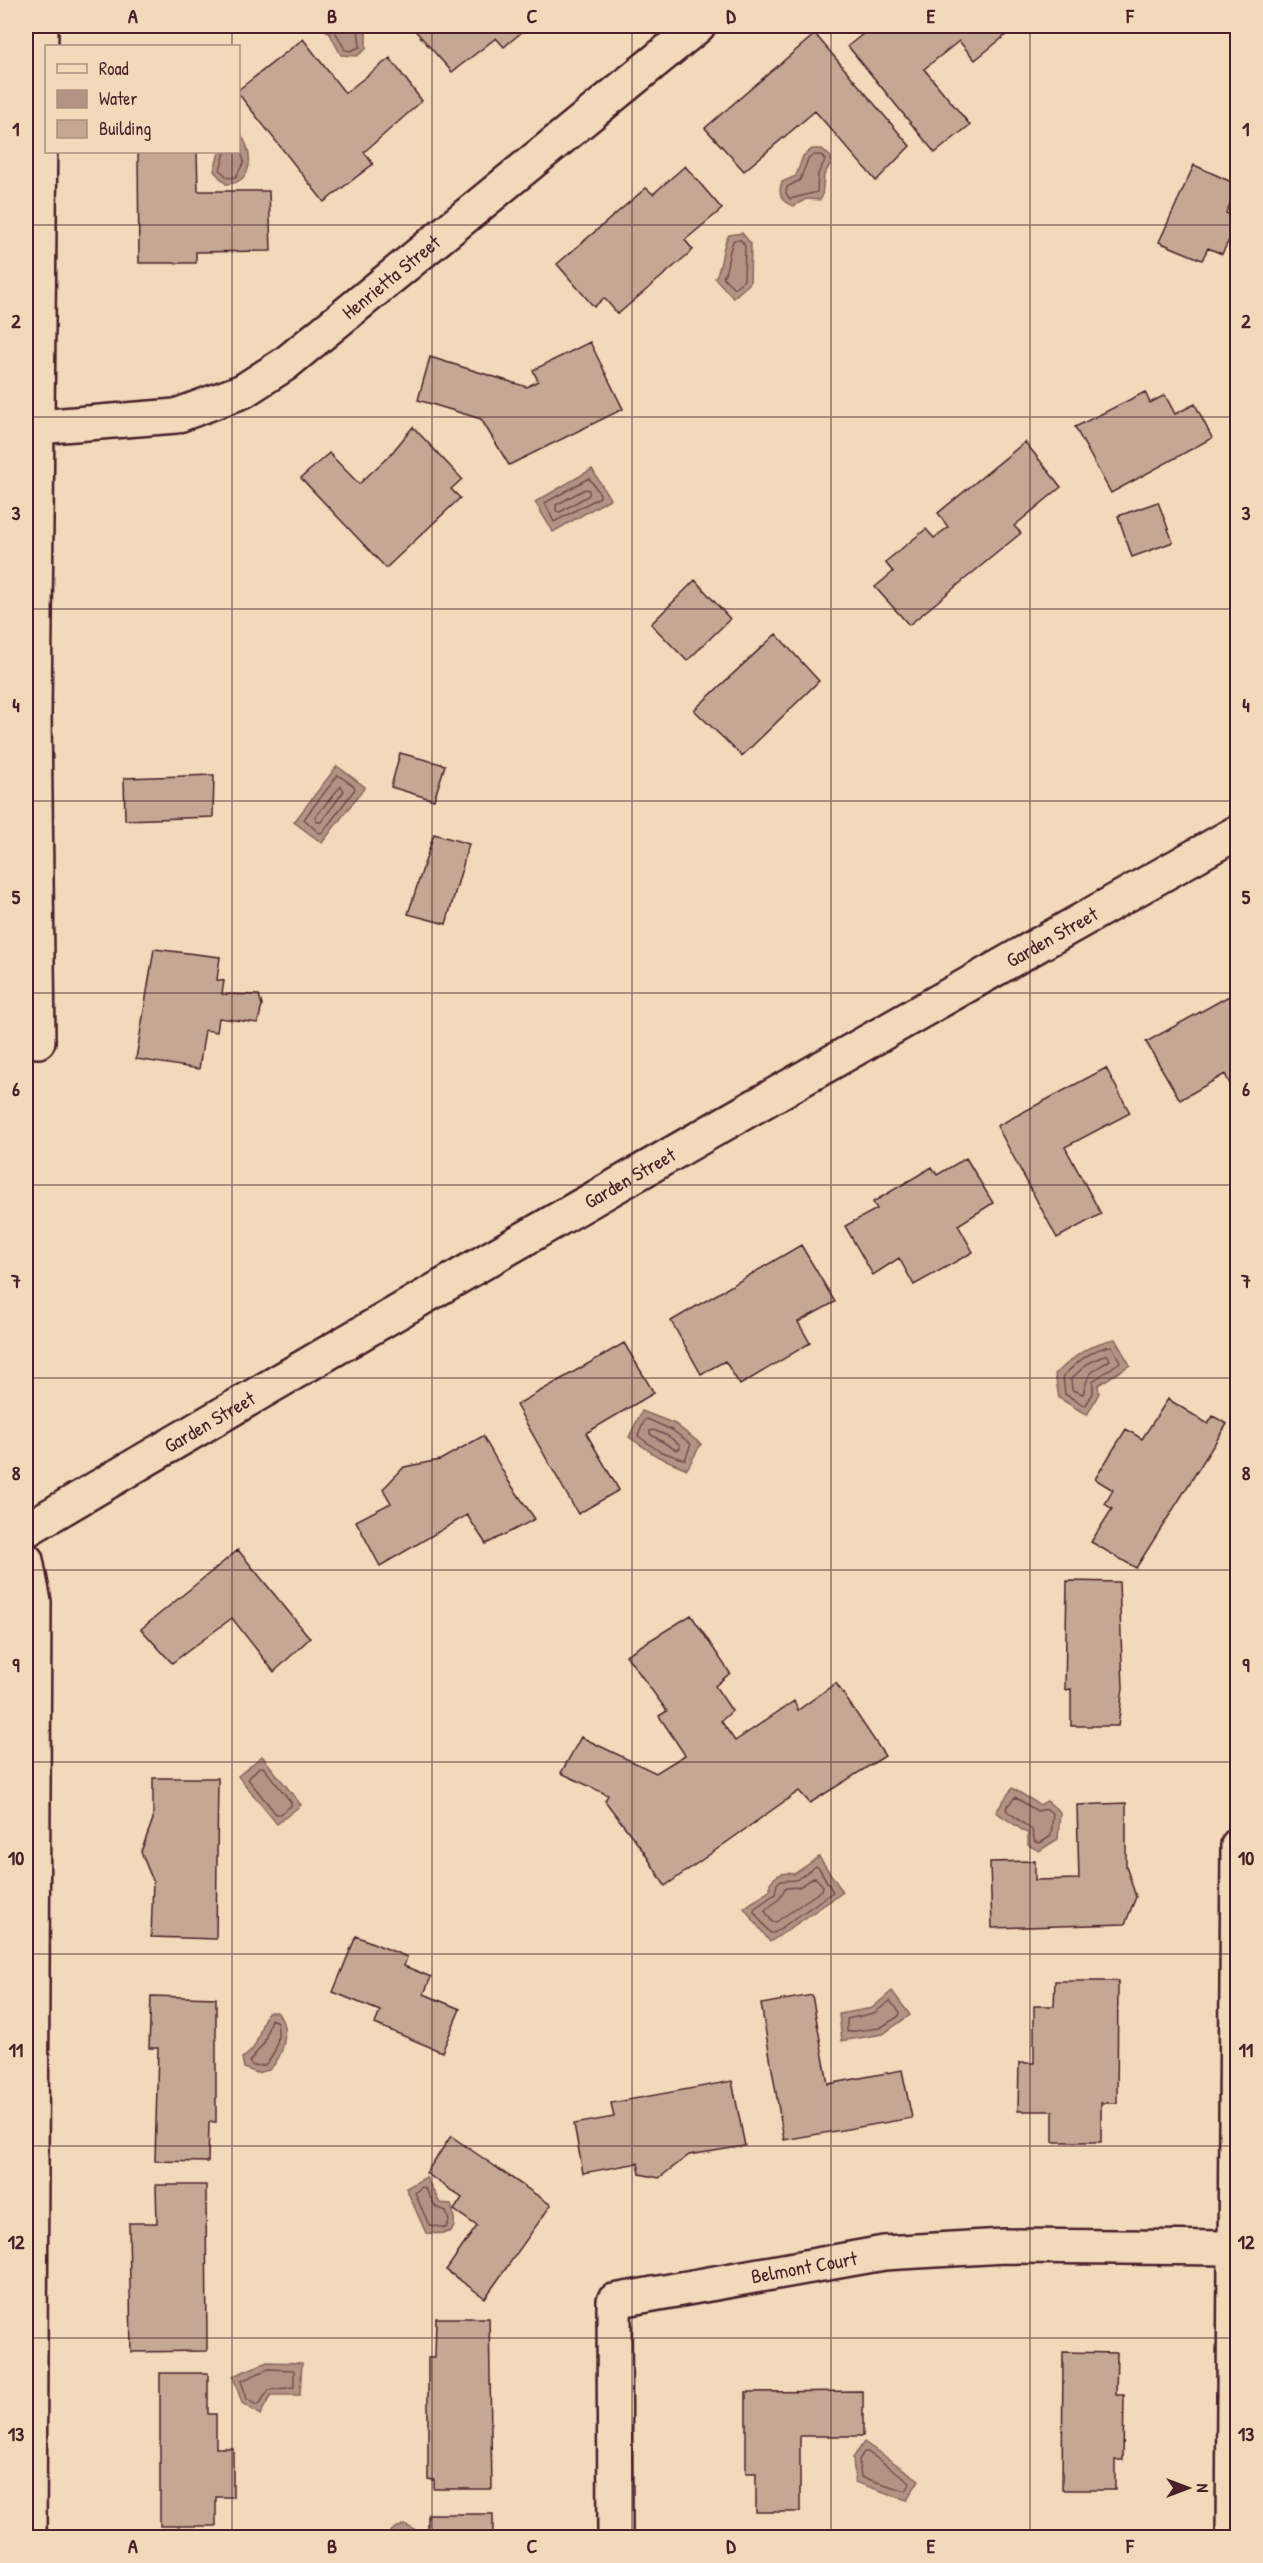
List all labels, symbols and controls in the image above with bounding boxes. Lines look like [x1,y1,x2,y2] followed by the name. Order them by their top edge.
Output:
[128,2,138,29] text: A
[327,2,337,29] text: B
[527,2,538,29] text: C
[726,2,736,29] text: D
[927,2,936,29] text: E
[1125,2,1135,29] text: F
[45,45,240,153] legend
[99,56,129,81] text: Road
[99,86,137,111] text: Water
[12,115,20,142] text: 1
[1242,115,1250,142] text: 1
[99,116,151,141] text: Building
[336,228,446,325] street label: Henrietta Street
[11,307,21,334] text: 2
[1241,307,1251,334] text: 2
[12,499,21,526] text: 3
[1242,499,1251,526] text: 3
[12,691,20,718] text: 4
[1242,691,1250,718] text: 4
[12,883,21,910] text: 5
[1242,883,1251,910] text: 5
[1001,899,1103,973] street label: Garden Street
[12,1075,20,1102] text: 6
[1242,1075,1250,1102] text: 6
[579,1140,681,1214] street label: Garden Street
[10,1267,21,1294] text: 7
[1240,1267,1251,1294] text: 7
[159,1384,261,1459] street label: Garden Street
[12,1459,21,1486] text: 8
[1242,1459,1251,1486] text: 8
[12,1651,20,1678] text: 9
[1242,1651,1250,1678] text: 9
[8,1844,24,1871] text: 10
[1238,1844,1254,1871] text: 10
[9,2036,23,2063] text: 11
[1239,2036,1253,2063] text: 11
[8,2228,25,2255] text: 12
[1238,2228,1255,2255] text: 12
[749,2244,860,2289] street label: Belmont Court
[8,2420,24,2447] text: 13
[1238,2420,1254,2447] text: 13
[1158,2458,1218,2518] north arrow
[1192,2484,1214,2493] text: N
[128,2532,138,2559] text: A
[327,2532,337,2559] text: B
[527,2532,538,2559] text: C
[726,2532,736,2559] text: D
[927,2532,936,2559] text: E
[1125,2532,1135,2559] text: F

